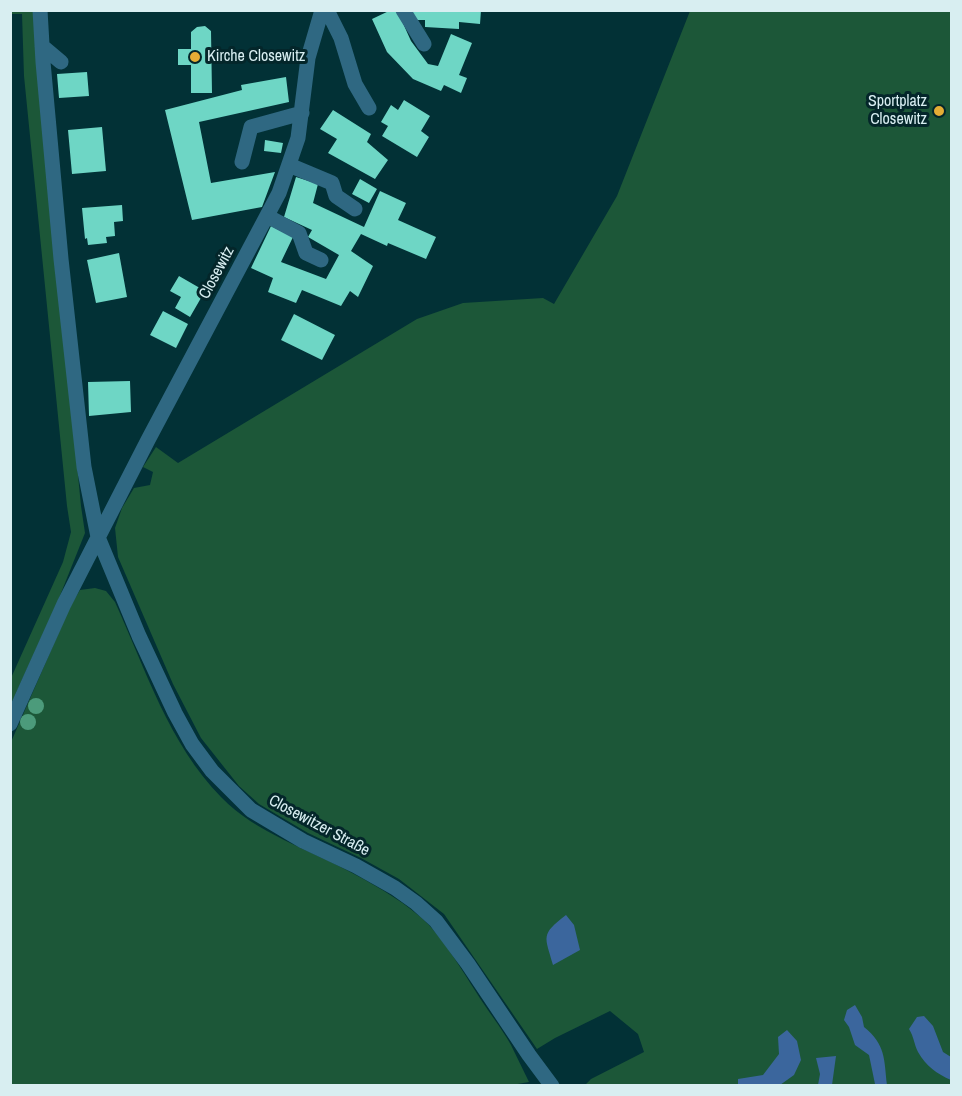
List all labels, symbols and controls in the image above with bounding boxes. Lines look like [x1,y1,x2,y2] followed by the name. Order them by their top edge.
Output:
[207,47,305,67] place label: Kirche Closewitz
[188,50,202,64] marker: Kirche Closewitz
[868,92,927,130] place label: Sportplatz Closewitz
[932,104,946,118] marker: Sportplatz Closewitz
[195,243,239,303] street label: Closewitz
[265,791,373,861] street label: Closewitzer Straße

